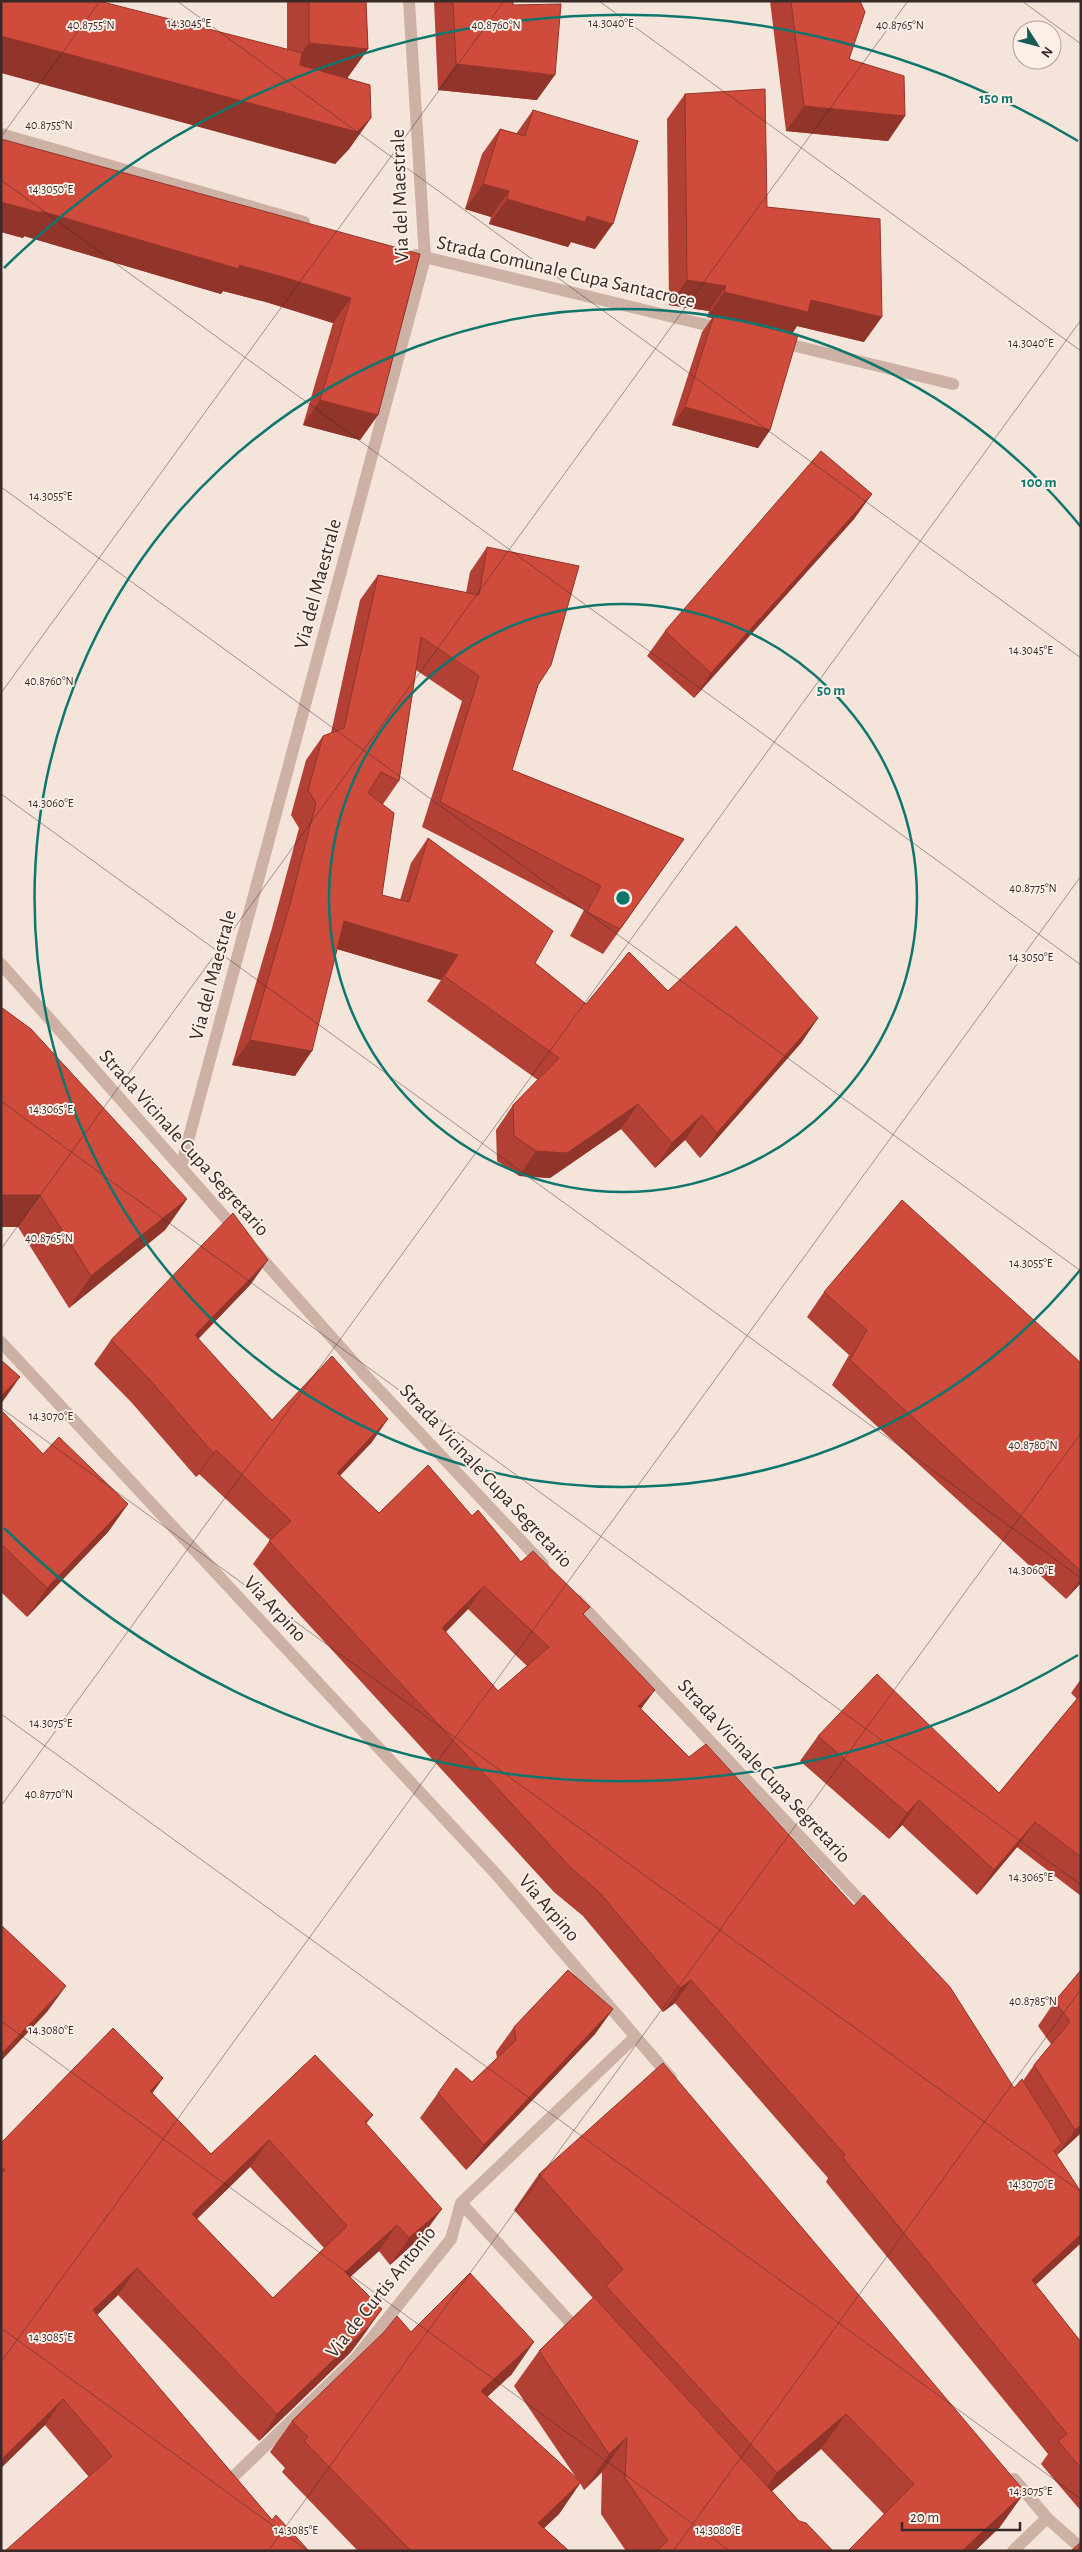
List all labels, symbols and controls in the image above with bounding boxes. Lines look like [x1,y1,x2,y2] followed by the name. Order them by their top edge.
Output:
[167,17,211,29] text: 14.3045°E
[588,17,634,29] text: 14.3040°E
[67,19,115,31] text: 40.8755°N
[471,19,521,31] text: 40.8760°N
[876,19,924,31] text: 40.8765°N
[1012,20,1062,70] north arrow
[1038,44,1055,60] text: N
[979,91,1013,106] text: 150 m
[25,119,73,131] text: 40.8755°N
[388,129,412,263] street label: Via del Maestrale
[29,183,73,195] text: 14.3050°E
[435,232,697,312] street label: Strada Comunale Cupa Santacroce
[1008,337,1054,349] text: 14.3040°E
[1021,475,1057,490] text: 100 m
[29,490,73,502] text: 14.3055°E
[291,517,345,651] street label: Via del Maestrale
[1009,644,1053,656] text: 14.3045°E
[24,675,74,687] text: 40.8760°N
[817,683,845,698] text: 50 m
[28,797,74,809] text: 14.3060°E
[1009,882,1057,894] text: 40.8775°N
[614,889,632,907] centre of rings
[186,908,240,1042] street label: Via del Maestrale
[1009,951,1053,963] text: 14.3050°E
[95,1046,273,1240] street label: Strada Vicinale Cupa Segretario
[29,1103,73,1115] text: 14.3065°E
[25,1232,73,1244] text: 40.8765°N
[1009,1257,1053,1269] text: 14.3055°E
[396,1380,576,1572] street label: Strada Vicinale Cupa Segretario
[29,1410,73,1422] text: 14.3070°E
[1008,1439,1058,1451] text: 40.8780°N
[1008,1564,1054,1576] text: 14.3060°E
[240,1572,310,1646] street label: Via Arpino
[674,1675,854,1867] street label: Strada Vicinale Cupa Segretario
[29,1717,73,1729] text: 14.3075°E
[25,1788,73,1800] text: 40.8770°N
[515,1871,583,1945] street label: Via Arpino
[1009,1871,1053,1883] text: 14.3065°E
[1009,1995,1057,2007] text: 40.8785°N
[28,2024,74,2036] text: 14.3080°E
[1009,2178,1053,2190] text: 14.3070°E
[322,2223,440,2361] street label: Via de Curtis Antonio
[29,2331,73,2343] text: 14.3085°E
[1009,2485,1053,2497] text: 14.3075°E
[902,2500,1020,2532] scale bar
[910,2510,939,2525] text: 20 m
[274,2524,318,2536] text: 14.3085°E
[695,2524,741,2536] text: 14.3080°E

